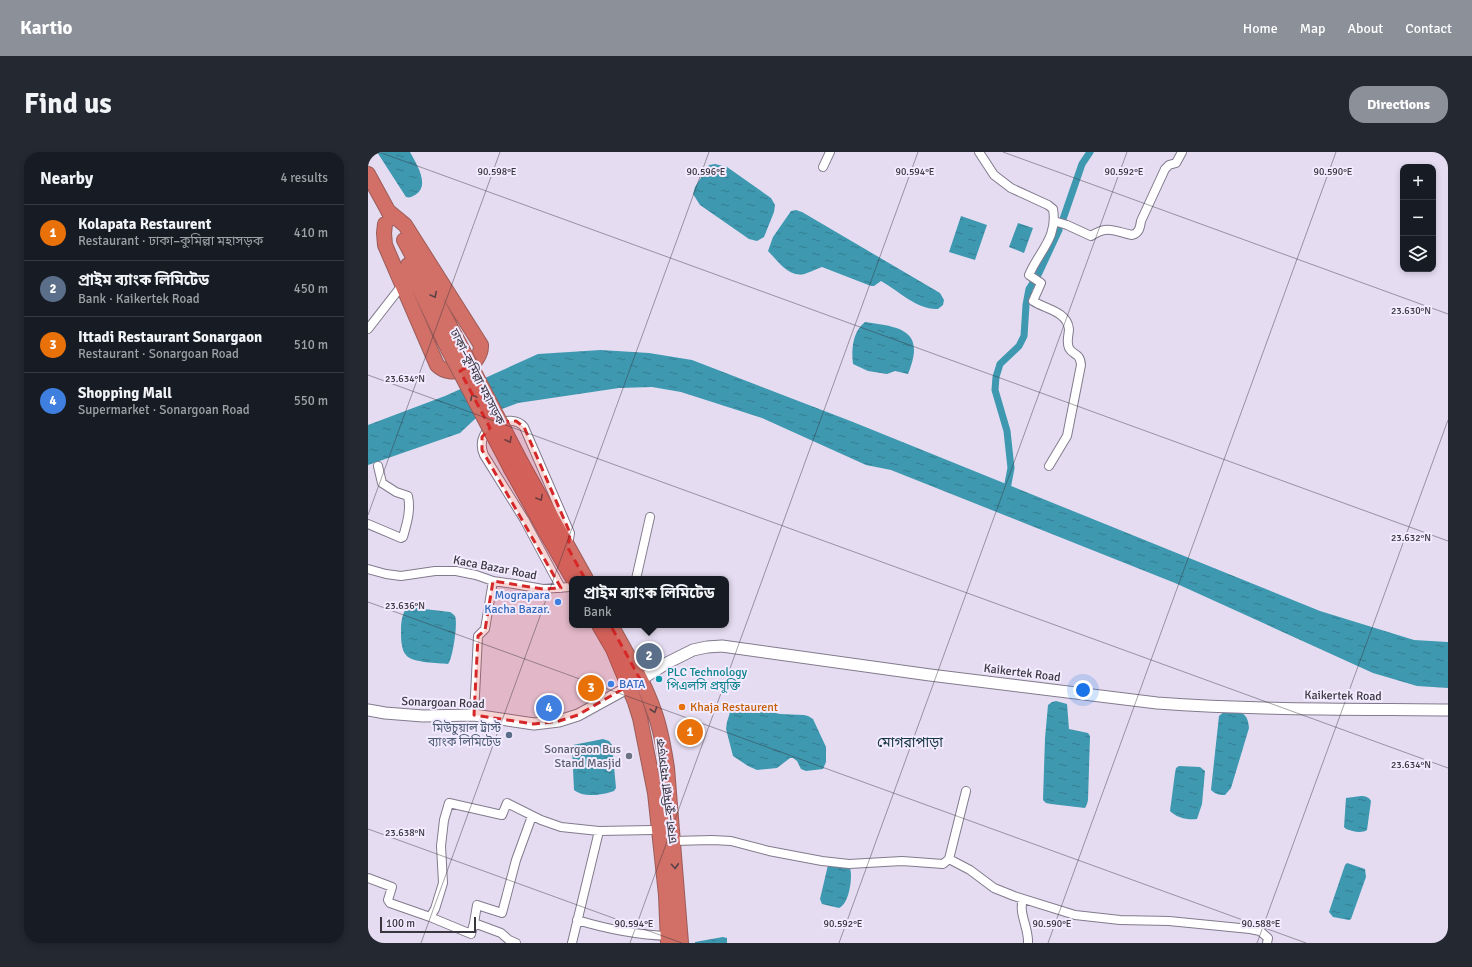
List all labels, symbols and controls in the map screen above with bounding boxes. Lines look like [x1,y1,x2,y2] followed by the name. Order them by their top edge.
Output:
[20,16,73,40] text: Kartio
[1243,20,1278,37] text: Home
[1300,20,1325,37] text: Map
[1347,20,1383,37] text: About
[1405,20,1452,37] text: Contact
[1349,86,1448,123] button: Directions
[24,87,112,121] text: Find us
[1400,164,1436,272] map controls
[1400,164,1436,200] button: +
[478,166,517,178] text: 90.598°E
[687,166,726,178] text: 90.596°E
[896,166,935,178] text: 90.594°E
[1105,166,1144,178] text: 90.592°E
[1314,166,1353,178] text: 90.590°E
[40,168,93,189] text: Nearby
[280,170,328,186] text: 4 results
[1400,200,1436,236] button: −
[78,215,211,233] text: Kolapata Restaurent
[49,225,57,241] text: 1
[294,225,328,241] text: 410 m
[78,233,263,249] text: Restaurant · ঢাকা–কুমিল্লা মহাসড়ক
[1400,236,1436,272] button: layers
[78,271,209,289] text: প্রাইম ব্যাংক লিমিটেড
[49,281,57,297] text: 2
[294,281,328,297] text: 450 m
[429,290,437,298] one-way arrow
[78,291,200,307] text: Bank · Kaikertek Road
[1391,305,1431,317] text: 23.630°N
[446,325,509,428] street label: ঢাকা–কুমিল্লা মহাসড়ক
[78,328,262,346] text: Ittadi Restaurant Sonargaon
[49,337,57,353] text: 3
[294,337,328,353] text: 510 m
[78,346,239,362] text: Restaurant · Sonargoan Road
[385,373,425,385] text: 23.634°N
[78,384,172,402] text: Shopping Mall
[49,393,57,409] text: 4
[294,393,328,409] text: 550 m
[471,394,478,401] one-way arrow
[78,402,250,418] text: Supermarket · Sonargoan Road
[504,435,512,443] one-way arrow
[536,494,543,501] one-way arrow
[1391,532,1431,544] text: 23.632°N
[452,553,538,583] street label: Kaca Bazar Road
[569,576,729,628] popup
[583,584,715,602] text: প্রাইম ব্যাংক লিমিটেড
[484,588,550,617] place label: Mograpara Kacha Bazar.
[553,597,563,607] marker: Mograpara Kacha Bazar.
[385,600,425,612] text: 23.636°N
[583,604,612,620] text: Bank
[636,641,662,671] pin: 2
[983,661,1061,685] street label: Kaikertek Road
[666,665,747,694] place label: PLC Technology পিএলসি প্রযুক্তি
[578,673,604,703] pin: 3
[654,674,664,684] marker: PLC Technology পিএলসি প্রযুক্তি
[619,677,646,692] place label: BATA
[606,679,616,689] marker: BATA
[1073,680,1093,700] your location
[1304,688,1382,704] street label: Kaikertek Road
[536,693,562,723] pin: 4
[401,694,485,712] street label: Sonargoan Road
[690,700,778,715] place label: Khaja Restaurent
[677,702,687,712] marker: Khaja Restaurent
[649,706,657,713] one-way arrow
[677,717,703,747] pin: 1
[427,720,502,750] place label: মিউচুয়াল ট্রাস্ট ব্যাংক লিমিটেড
[504,730,514,740] marker: মিউচুয়াল ট্রাস্ট ব্যাংক লিমিটেড
[877,734,943,751] district label: মোগরাপাড়া
[652,737,681,845] street label: ঢাকা–কুমিল্লা মহাসড়ক
[544,742,621,771] place label: Sonargaon Bus Stand Masjid
[624,751,634,761] marker: Sonargaon Bus Stand Masjid
[1391,759,1431,771] text: 23.634°N
[385,827,425,839] text: 23.638°N
[670,863,679,869] one-way arrow
[380,915,476,934] scale bar
[386,917,415,930] text: 100 m
[615,918,654,930] text: 90.594°E
[824,918,863,930] text: 90.592°E
[1033,918,1072,930] text: 90.590°E
[1242,918,1281,930] text: 90.588°E

